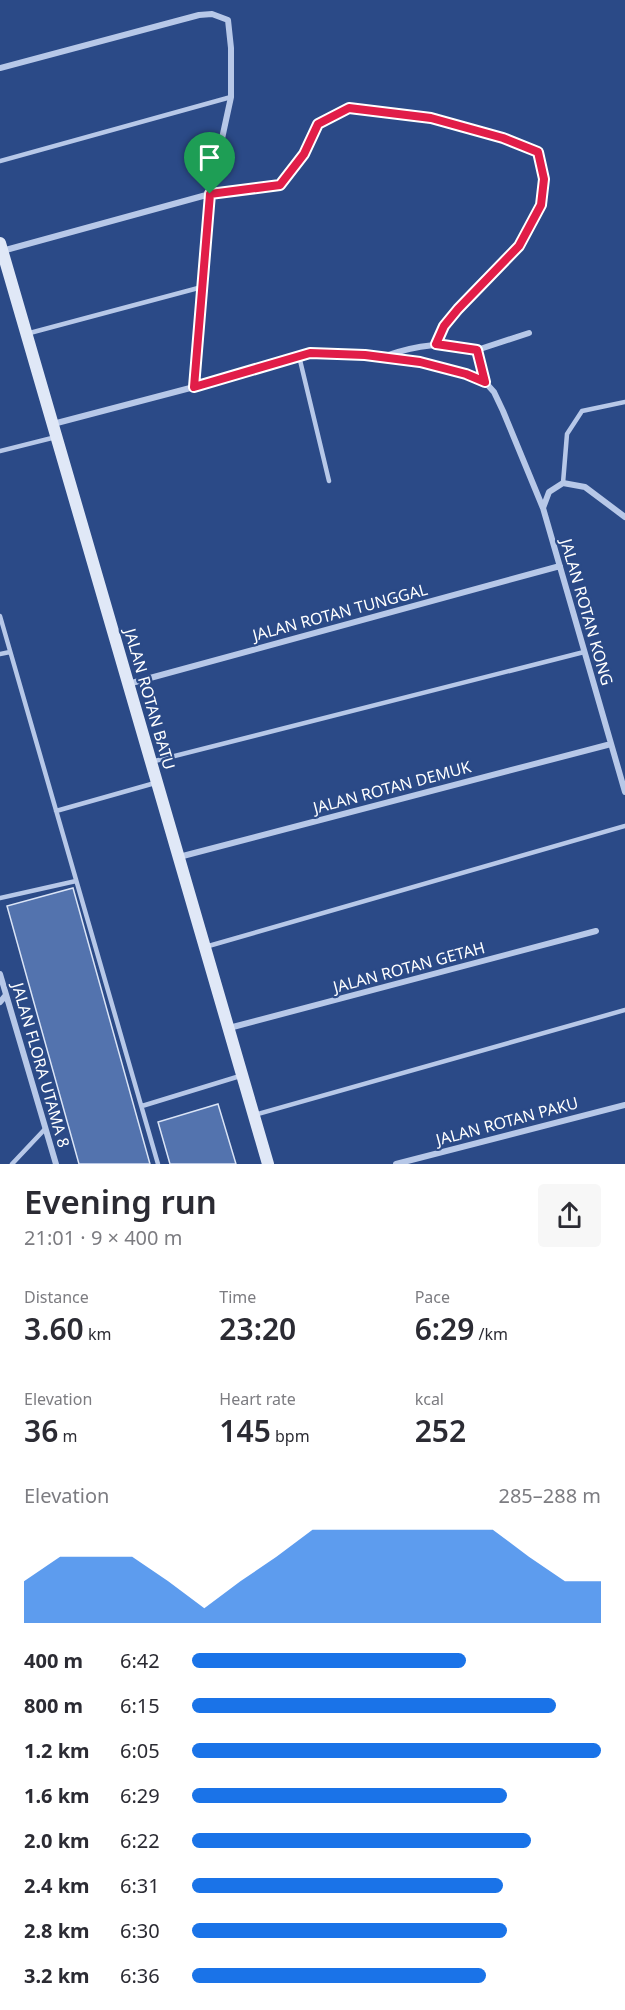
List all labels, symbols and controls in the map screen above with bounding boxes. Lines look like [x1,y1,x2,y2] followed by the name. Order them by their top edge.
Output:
[184,132,235,194] pin
[193,141,226,174] icon: arrive
[555,534,618,688] street label: JALAN ROTAN KONG
[248,578,430,646] street label: JALAN ROTAN TUNGGAL
[119,624,181,772] street label: JALAN ROTAN BATU
[309,755,473,819] street label: JALAN ROTAN DEMUK
[329,936,487,998] street label: JALAN ROTAN GETAH
[6,978,75,1150] street label: JALAN FLORA UTAMA 8
[431,1091,581,1151] street label: JALAN ROTAN PAKU
[24,1179,217,1224] text: Evening run
[538,1184,601,1247] button: share
[24,1224,182,1251] text: 21:01 · 9 × 400 m
[24,1286,89,1308] text: Distance
[219,1286,256,1308] text: Time
[415,1286,450,1308] text: Pace
[24,1308,84,1349] text: 3.60
[219,1308,296,1349] text: 23:20
[415,1308,474,1349] text: 6:29
[84,1323,111,1345] text: km
[474,1323,508,1345] text: /km
[24,1388,92,1410] text: Elevation
[219,1388,296,1410] text: Heart rate
[415,1388,444,1410] text: kcal
[24,1410,58,1451] text: 36
[219,1410,271,1451] text: 145
[415,1410,466,1451] text: 252
[58,1425,77,1447] text: m
[271,1425,310,1447] text: bpm
[24,1482,109,1509] text: Elevation
[498,1482,601,1509] text: 285–288 m
[24,1647,83,1674] text: 400 m
[120,1647,160,1674] text: 6:42
[24,1692,83,1719] text: 800 m
[120,1692,160,1719] text: 6:15
[24,1737,90,1764] text: 1.2 km
[120,1737,160,1764] text: 6:05
[24,1782,90,1809] text: 1.6 km
[120,1782,160,1809] text: 6:29
[24,1827,90,1854] text: 2.0 km
[120,1827,160,1854] text: 6:22
[24,1872,90,1899] text: 2.4 km
[120,1872,160,1899] text: 6:31
[24,1917,90,1944] text: 2.8 km
[120,1917,160,1944] text: 6:30
[24,1962,90,1989] text: 3.2 km
[120,1962,160,1989] text: 6:36

